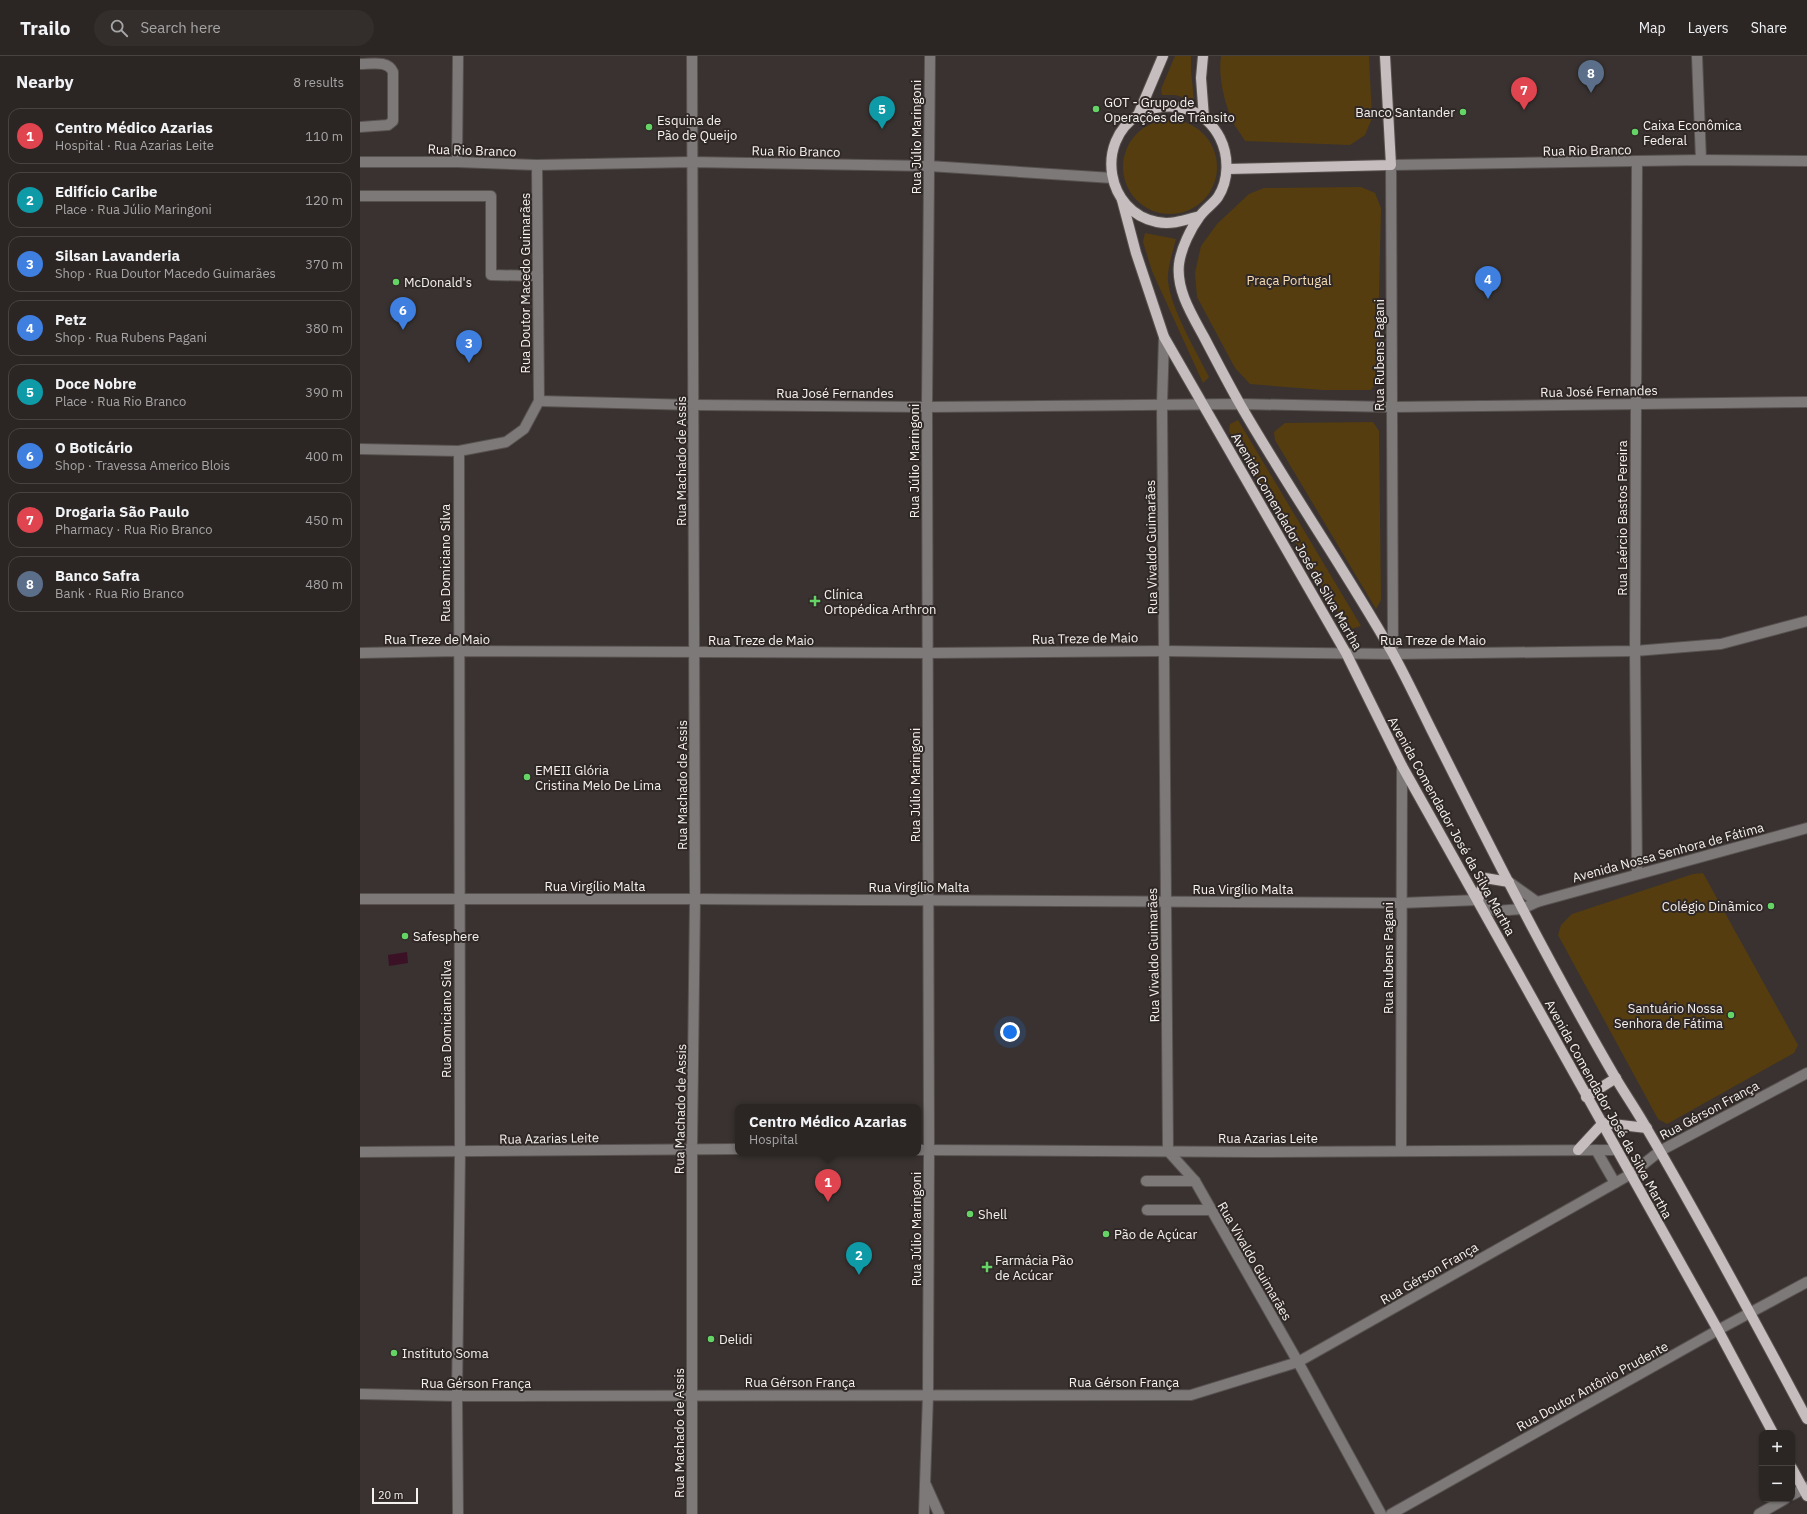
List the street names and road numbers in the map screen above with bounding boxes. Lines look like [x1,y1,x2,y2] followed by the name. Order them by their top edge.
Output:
[908,80,925,194] street label: Rua Júlio Maringoni
[427,140,517,161] street label: Rua Rio Branco
[1542,141,1632,160] street label: Rua Rio Branco
[751,142,841,161] street label: Rua Rio Branco
[517,193,534,373] street label: Rua Doutor Macedo Guimarães
[1371,299,1388,411] street label: Rua Rubens Pagani
[1540,382,1658,401] street label: Rua José Fernandes
[776,385,894,402] street label: Rua José Fernandes
[673,396,690,526] street label: Rua Machado de Assis
[906,404,923,518] street label: Rua Júlio Maringoni
[1227,430,1366,653] street label: Avenida Comendador José da Silva Martha
[1614,440,1631,596] street label: Rua Laércio Bastos Pereira
[1142,480,1161,614] street label: Rua Vivaldo Guimarães
[437,504,454,622] street label: Rua Domiciano Silva
[1032,629,1138,648] street label: Rua Treze de Maio
[384,631,490,648] street label: Rua Treze de Maio
[708,632,814,649] street label: Rua Treze de Maio
[1380,632,1486,649] street label: Rua Treze de Maio
[1384,714,1519,939] street label: Avenida Comendador José da Silva Martha
[674,720,691,850] street label: Rua Machado de Assis
[907,728,924,842] street label: Rua Júlio Maringoni
[1570,819,1766,886] street label: Avenida Nossa Senhora de Fátima
[544,878,646,895] street label: Rua Virgílio Malta
[868,879,970,896] street label: Rua Virgílio Malta
[1192,881,1294,898] street label: Rua Virgílio Malta
[1144,888,1163,1022] street label: Rua Vivaldo Guimarães
[1380,902,1397,1014] street label: Rua Rubens Pagani
[438,960,455,1078] street label: Rua Domiciano Silva
[1541,997,1676,1222] street label: Avenida Comendador José da Silva Martha
[671,1044,690,1174] street label: Rua Machado de Assis
[1657,1077,1762,1144] street label: Rua Gérson França
[499,1129,599,1148] street label: Rua Azarias Leite
[1218,1130,1318,1147] street label: Rua Azarias Leite
[908,1172,925,1286] street label: Rua Júlio Maringoni
[1214,1199,1296,1324] street label: Rua Vivaldo Guimarães
[1377,1238,1481,1308] street label: Rua Gérson França
[1513,1338,1671,1435] street label: Rua Doutor Antônio Prudente
[671,1368,688,1498] street label: Rua Machado de Assis
[745,1374,855,1391] street label: Rua Gérson França
[1069,1374,1179,1391] street label: Rua Gérson França
[421,1375,531,1392] street label: Rua Gérson França

